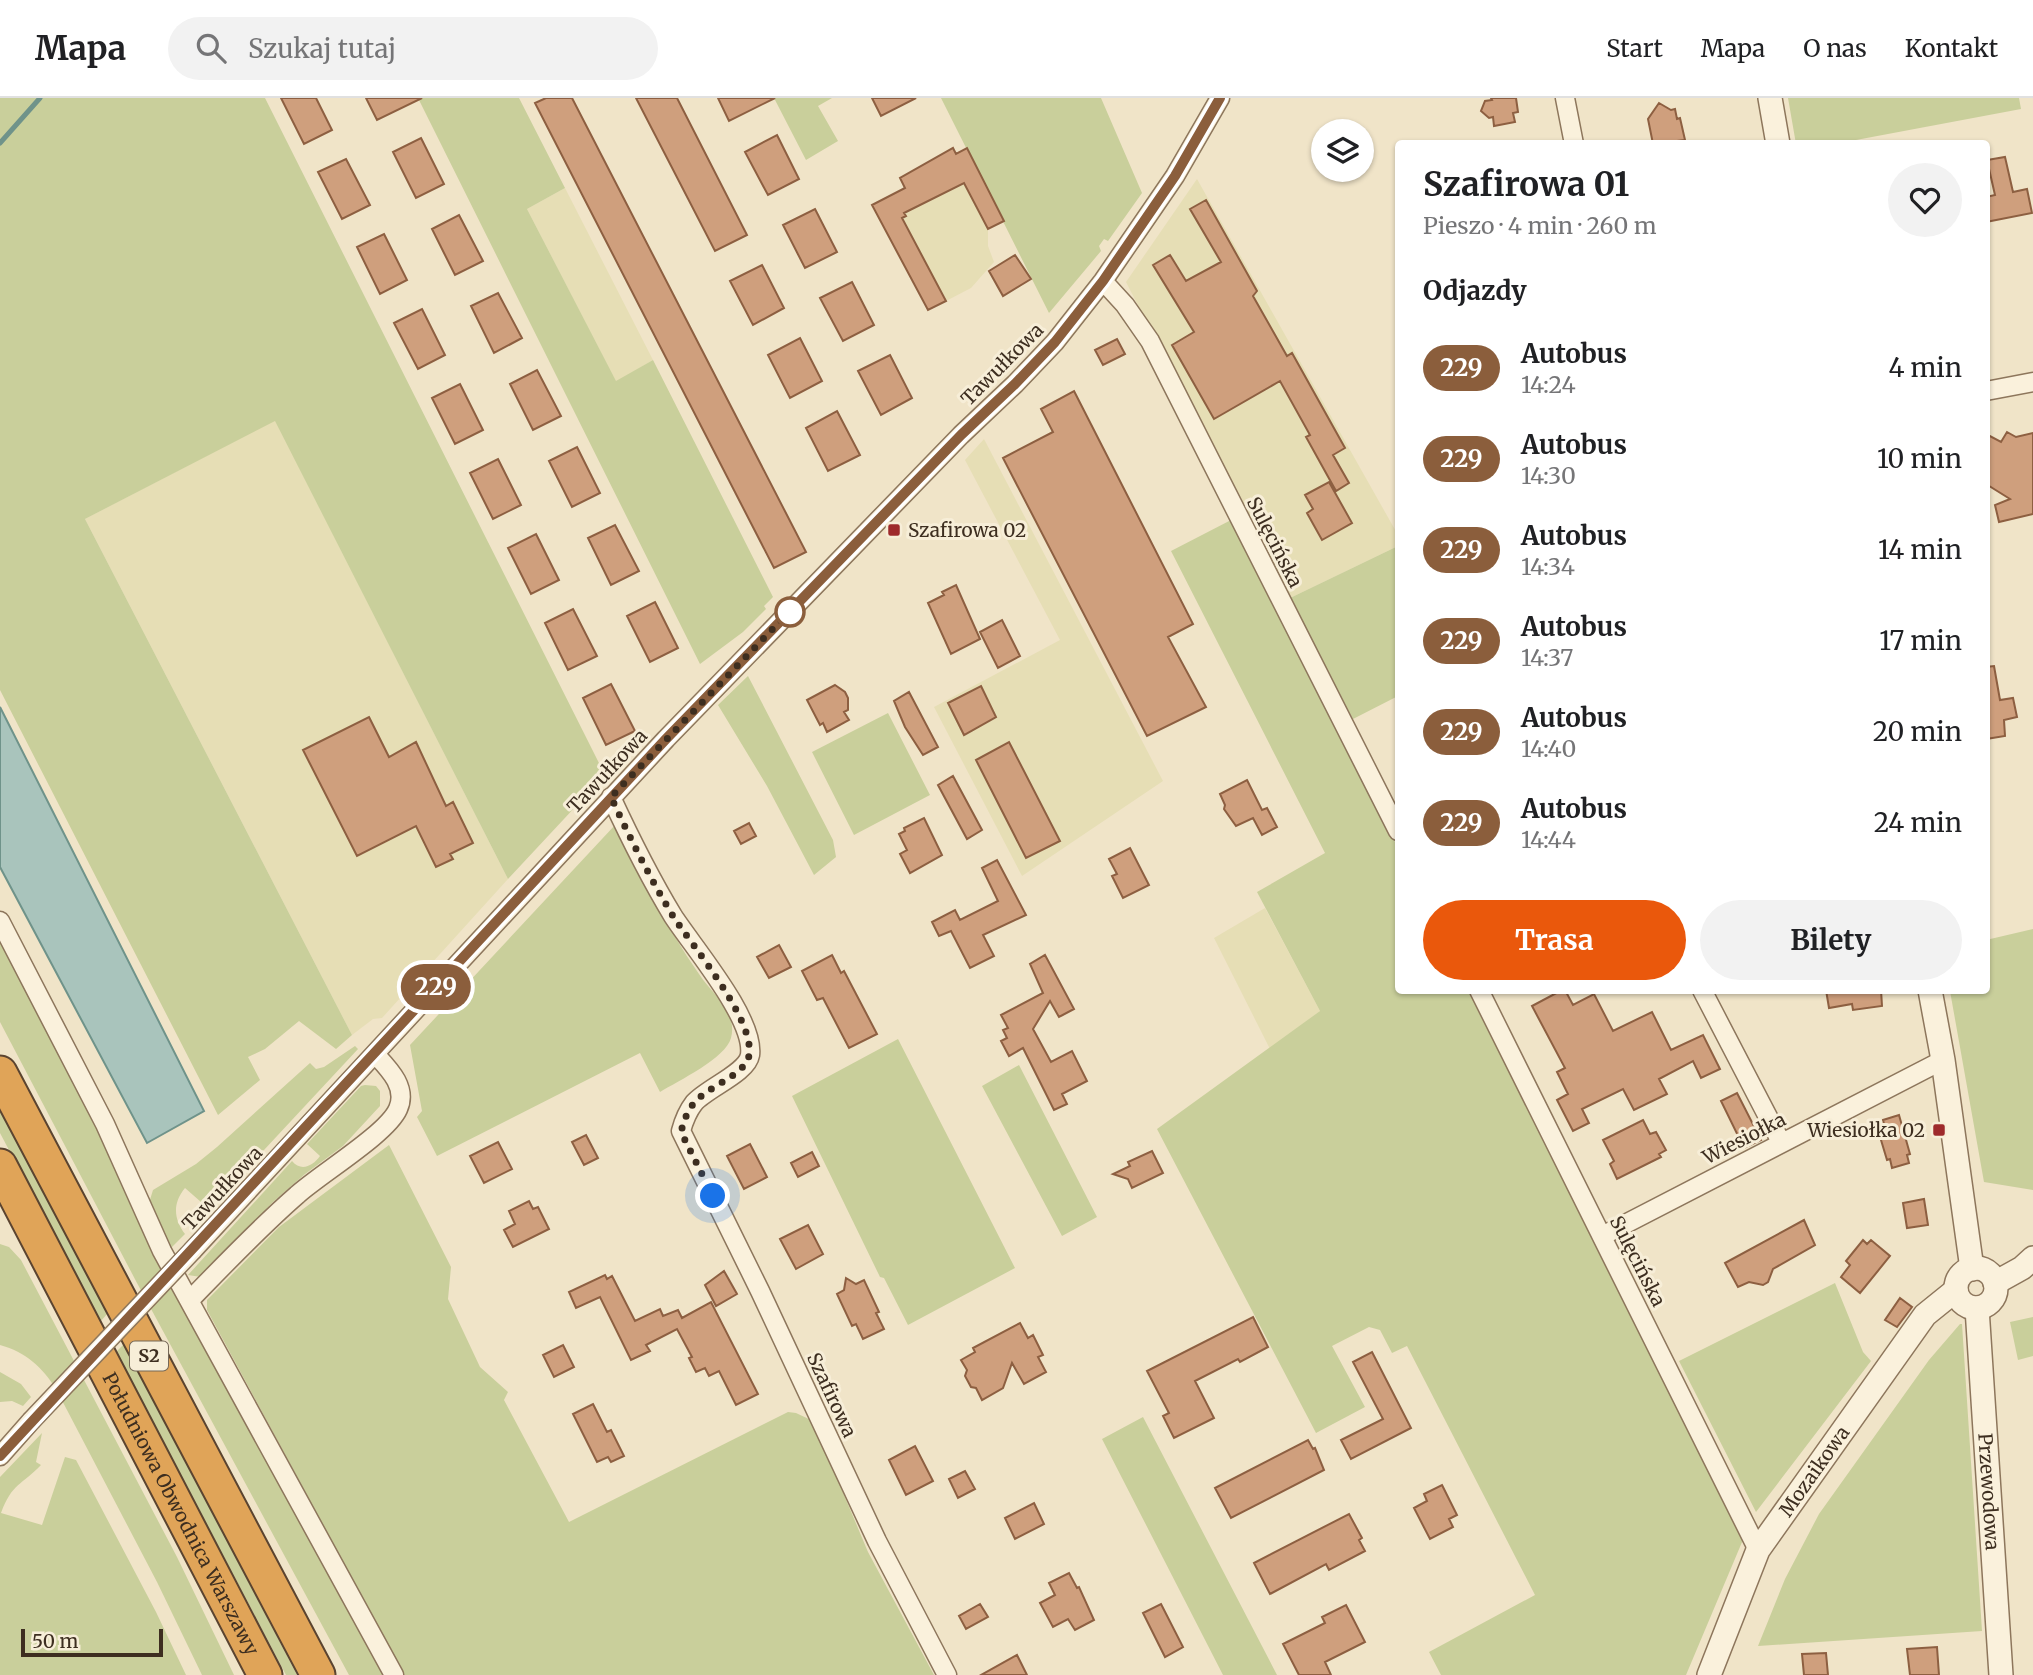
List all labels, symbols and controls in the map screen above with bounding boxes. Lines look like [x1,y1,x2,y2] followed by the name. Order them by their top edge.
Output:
[168,17,658,80] search box
[35,28,126,69] text: Mapa
[192,29,230,67] icon: search
[248,32,396,65] text: Szukaj tutaj
[1606,33,1663,64] text: Start
[1701,33,1765,64] text: Mapa
[1803,33,1867,64] text: O nas
[1905,33,1998,64] text: Kontakt
[1311,119,1374,182] map controls
[1311,119,1374,182] button: layers
[1888,163,1962,237] button: heart
[1423,164,1629,205] text: Szafirowa 01
[1423,211,1657,240] text: Pieszo · 4 min · 260 m
[1423,274,1527,307] text: Odjazdy
[956,318,1048,410] street label: Tawułkowa
[1521,337,1627,370] text: Autobus
[1888,351,1962,384] text: 4 min
[1440,352,1483,383] text: 229
[1521,370,1576,399] text: 14:24
[1521,428,1627,461] text: Autobus
[1877,442,1962,475] text: 10 min
[1440,443,1483,474] text: 229
[1521,461,1576,490] text: 14:30
[1242,493,1308,591] street label: Sulęcińska
[908,518,1026,542] place label: Szafirowa 02
[1521,519,1627,552] text: Autobus
[886,522,902,538] marker: Szafirowa 02
[1878,533,1962,566] text: 14 min
[1440,534,1483,565] text: 229
[1521,552,1575,581] text: 14:34
[775,597,805,627] unlabelled marker
[1521,610,1627,643] text: Autobus
[1879,624,1962,657] text: 17 min
[1440,625,1483,656] text: 229
[1521,643,1573,672] text: 14:37
[1521,701,1627,734] text: Autobus
[1873,715,1962,748] text: 20 min
[1440,716,1483,747] text: 229
[562,724,652,818] street label: Tawułkowa
[1521,734,1576,763] text: 14:40
[1521,792,1627,825] text: Autobus
[1874,806,1962,839] text: 24 min
[1440,807,1483,838] text: 229
[1521,825,1576,854] text: 14:44
[1423,900,1686,980] button: Trasa
[1700,900,1962,980] button: Bilety
[396,964,476,1010] line badge: 229
[415,971,457,1002] text: 229
[1698,1107,1790,1170] street label: Wiesiołka
[1806,1118,1925,1142] place label: Wiesiołka 02
[1931,1122,1947,1138] marker: Wiesiołka 02
[177,1141,267,1235] street label: Tawułkowa
[695,1178,730,1213] your location
[1605,1212,1671,1310] street label: Sulęcińska
[130,1342,168,1371] road number: S2
[802,1349,862,1441] street label: Szafirowa
[98,1368,265,1659] street label: Południowa Obwodnica Warszawy
[1774,1421,1854,1521] street label: Mozaikowa
[1973,1432,2005,1551] street label: Przewodowa
[21,1626,163,1658] scale bar
[32,1629,78,1653] text: 50 m

